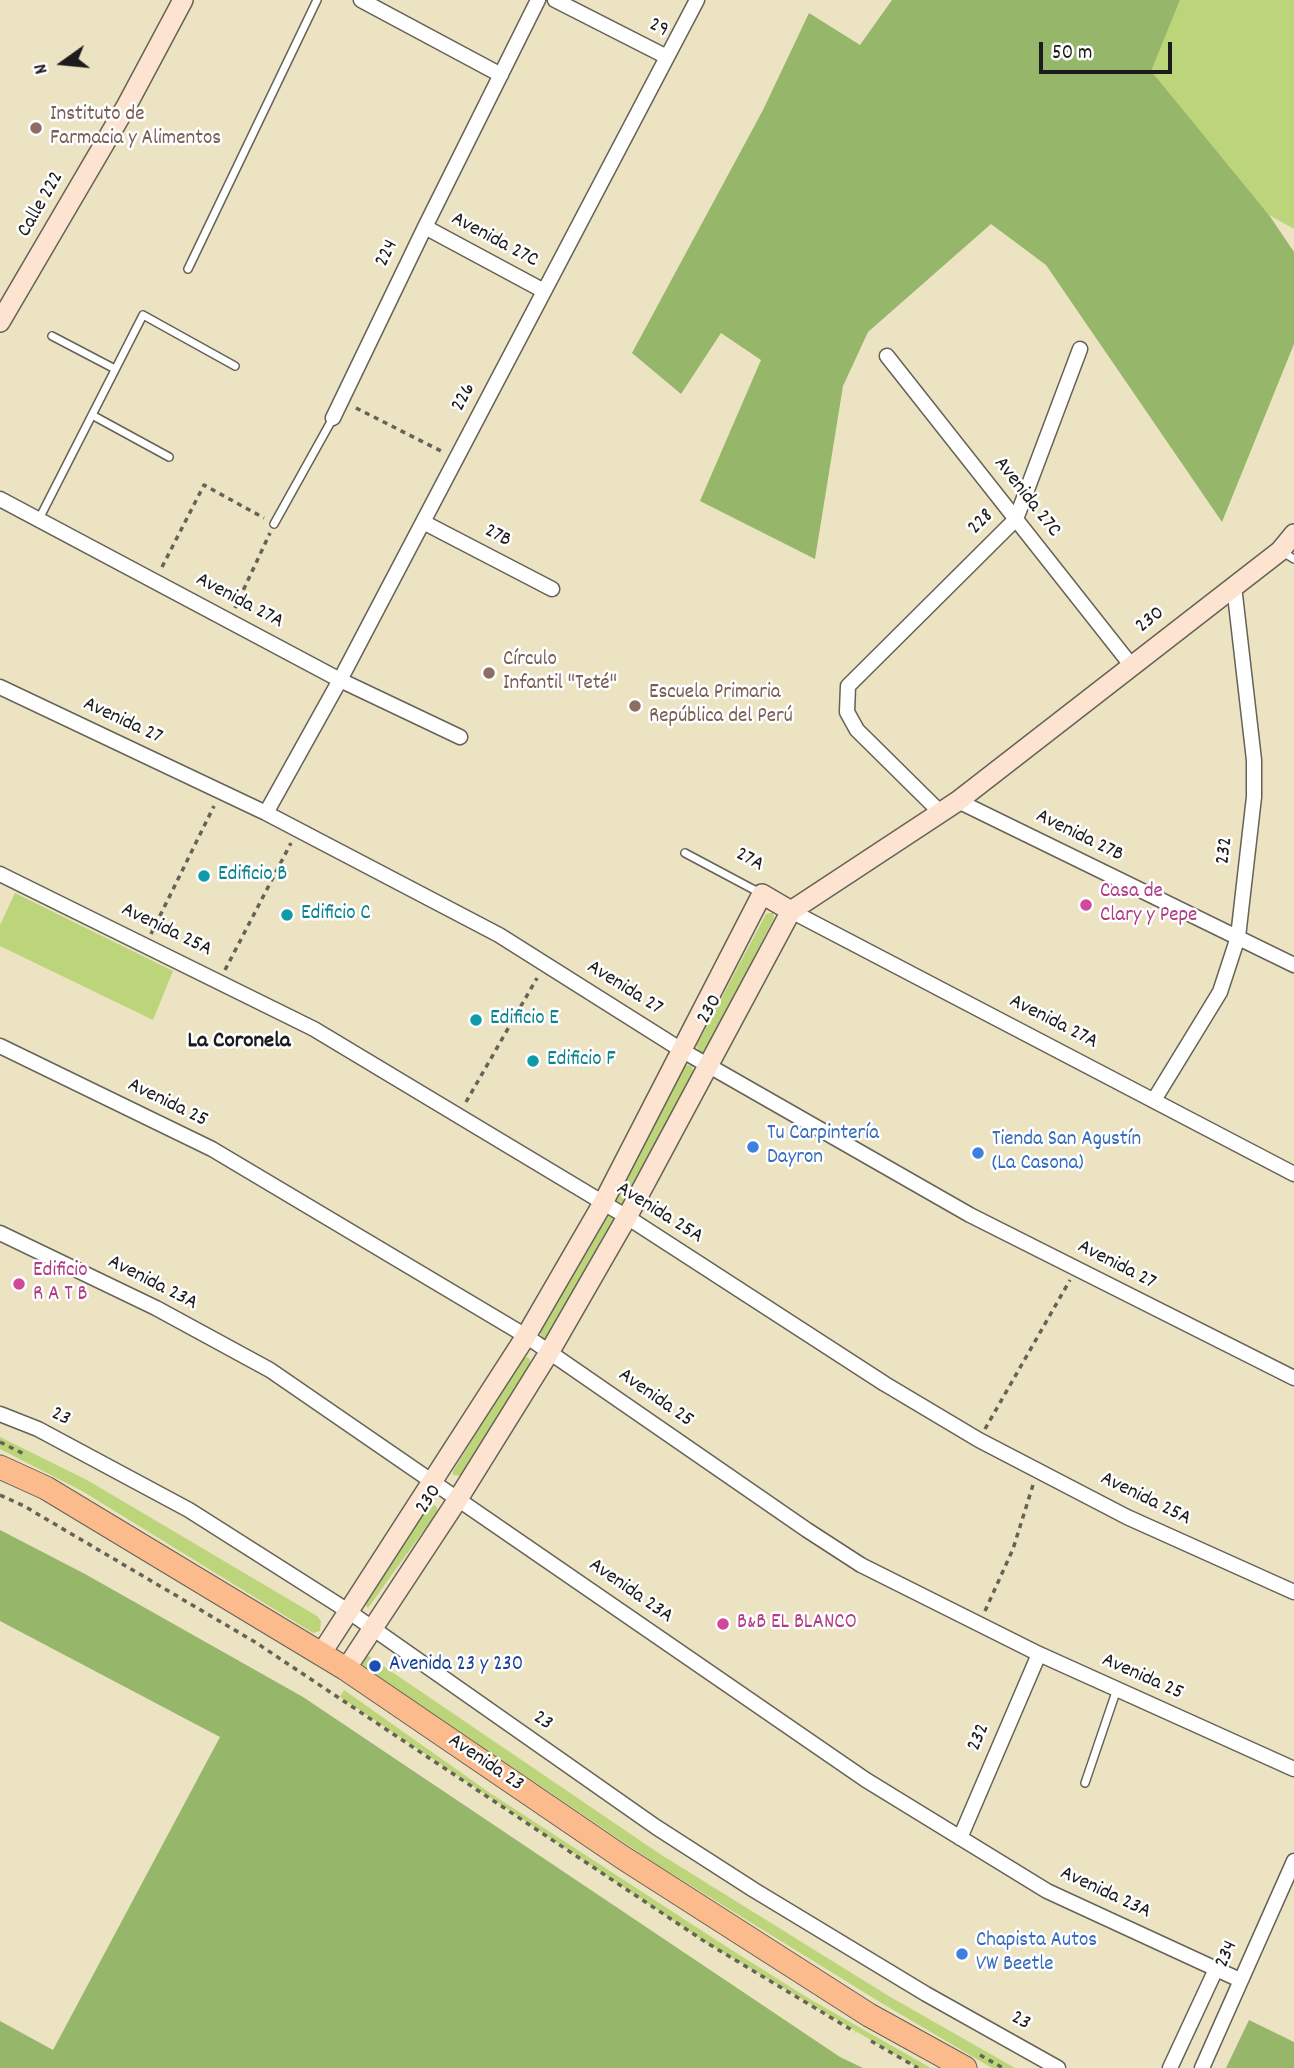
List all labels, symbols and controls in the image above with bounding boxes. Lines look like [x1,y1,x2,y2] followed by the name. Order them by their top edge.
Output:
[644,14,672,44] street label: 29
[28,28,98,98] north arrow
[1042,28,1175,72] scale bar
[1052,39,1092,69] text: 50 m
[28,61,56,77] text: N
[50,103,221,153] place label: Instituto de Farmacia y Alimentos
[28,120,44,136] marker: Instituto de Farmacia y Alimentos
[13,168,71,242] street label: Calle 222
[446,208,542,274] street label: Avenida 27C
[371,236,405,272] street label: 224
[447,379,483,417] street label: 226
[987,453,1065,543] street label: Avenida 27C
[964,505,1000,541] street label: 228
[479,519,515,555] street label: 27B
[191,568,287,636] street label: Avenida 27A
[1131,602,1171,640] street label: 230
[503,648,617,698] place label: Círculo Infantil "Teté"
[481,665,497,681] marker: Círculo Infantil "Teté"
[649,681,793,731] place label: Escuela Primaria República del Perú
[78,693,166,751] street label: Avenida 27
[627,698,643,714] marker: Escuela Primaria República del Perú
[1031,805,1127,869] street label: Avenida 27B
[1212,836,1240,866] street label: 232
[730,843,768,879] street label: 27A
[218,863,287,889] place label: Edificio B
[196,868,212,884] marker: Edificio B
[1100,880,1197,930] place label: Casa de Clary y Pepe
[1078,897,1094,913] marker: Casa de Clary y Pepe
[116,898,216,964] street label: Avenida 25A
[301,902,371,928] place label: Edificio C
[279,907,295,923] marker: Edificio C
[581,956,667,1022] street label: Avenida 27
[1004,990,1102,1056] street label: Avenida 27A
[693,991,729,1029] street label: 230
[490,1007,559,1033] place label: Edificio E
[468,1012,484,1028] marker: Edificio E
[188,1029,290,1057] district label: La Coronela
[547,1048,616,1074] place label: Edificio F
[525,1053,541,1069] marker: Edificio F
[123,1074,211,1134] street label: Avenida 25
[767,1122,879,1172] place label: Tu Carpintería Dayron
[992,1128,1141,1178] place label: Tienda San Agustín (La Casona)
[745,1139,761,1155] marker: Tu Carpintería Dayron
[970,1145,986,1161] marker: Tienda San Agustín (La Casona)
[611,1177,707,1251] street label: Avenida 25A
[1073,1236,1159,1296] street label: Avenida 27
[103,1251,201,1317] street label: Avenida 23A
[33,1259,88,1309] place label: Edificio R A T B
[11,1276,27,1292] marker: Edificio R A T B
[612,1364,698,1434] street label: Avenida 25
[46,1403,74,1433] street label: 23
[1095,1467,1195,1533] street label: Avenida 25A
[411,1481,449,1519] street label: 230
[583,1554,677,1630] street label: Avenida 23A
[737,1611,857,1637] place label: B&B EL BLANCO
[715,1616,731,1632] marker: B&B EL BLANCO
[1097,1649,1187,1707] street label: Avenida 25
[389,1653,523,1679] place label: Avenida 23 y 230
[367,1658,383,1674] marker: Avenida 23 y 230
[527,1706,557,1738] street label: 23
[963,1720,997,1756] street label: 232
[442,1730,528,1798] street label: Avenida 23
[1056,1862,1154,1926] street label: Avenida 23A
[976,1929,1097,1979] place label: Chapista Autos VW Beetle
[1211,1937,1245,1973] street label: 234
[954,1946,970,1962] marker: Chapista Autos VW Beetle
[1006,2006,1034,2038] street label: 23

